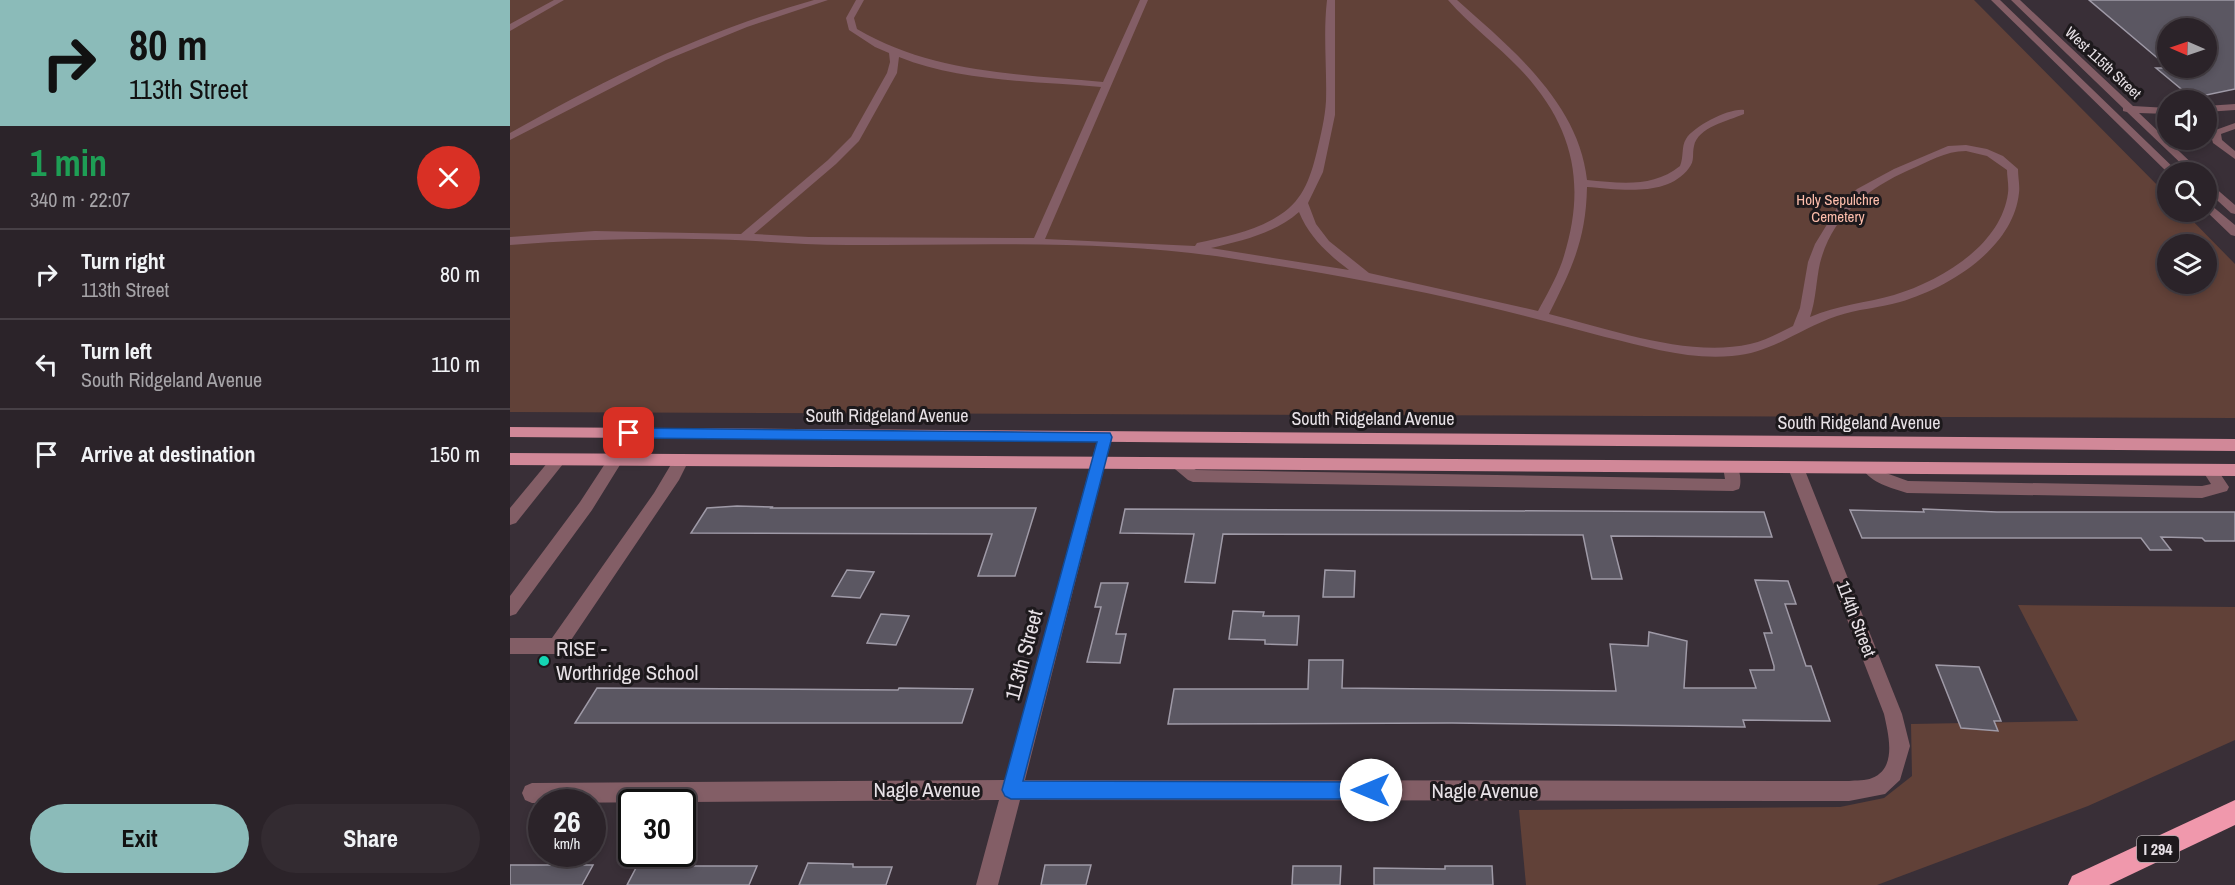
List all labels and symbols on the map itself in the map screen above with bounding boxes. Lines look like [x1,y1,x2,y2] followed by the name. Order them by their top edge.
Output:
[2157,18,2217,78] north arrow
[2061,22,2147,104] street label: West 115th Street
[1796,189,1880,227] park label: Holy Sepulchre Cemetery
[805,403,969,428] street label: South Ridgeland Avenue
[1291,406,1455,431] street label: South Ridgeland Avenue
[603,407,654,458] pin
[1777,410,1941,435] street label: South Ridgeland Avenue
[1831,577,1882,660] street label: 114th Street
[998,606,1050,703] street label: 113th Street
[556,634,698,687] place label: RISE - Worthridge School
[537,654,551,668] marker: RISE - Worthridge School
[1339,758,1403,822] position arrow
[874,775,980,804] street label: Nagle Avenue
[1432,776,1538,805] street label: Nagle Avenue
[618,789,696,867] speed limit sign: 30
[2137,836,2179,862] road number: I 294

